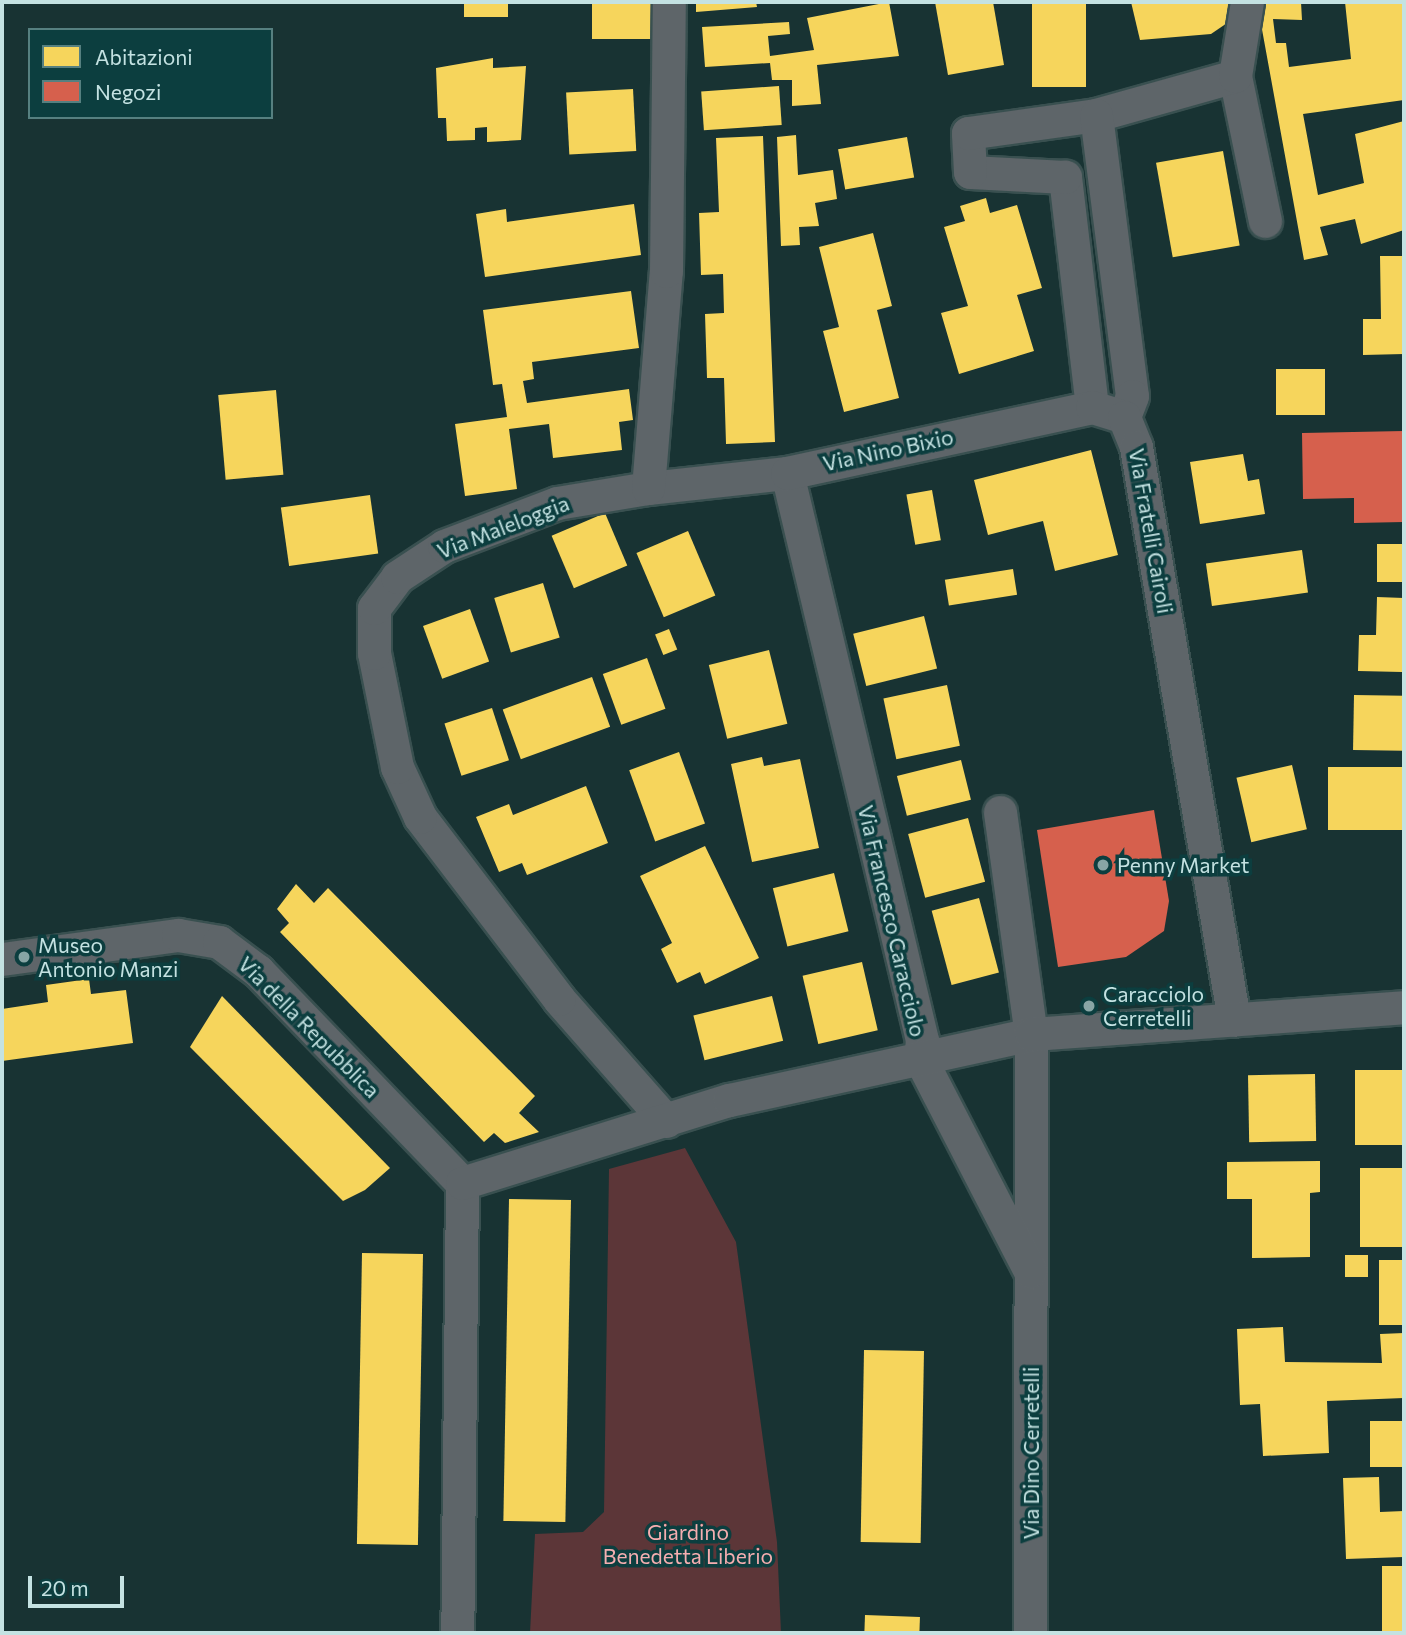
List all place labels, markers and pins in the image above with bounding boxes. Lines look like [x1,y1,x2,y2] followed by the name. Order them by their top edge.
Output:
[1117,852,1249,878] place label: Penny Market
[1095,857,1111,873] marker: Penny Market
[38,932,178,982] place label: Museo Antonio Manzi
[16,949,32,965] marker: Museo Antonio Manzi
[1103,981,1204,1031] place label: Caracciolo Cerretelli
[1081,998,1097,1014] marker: Caracciolo Cerretelli

